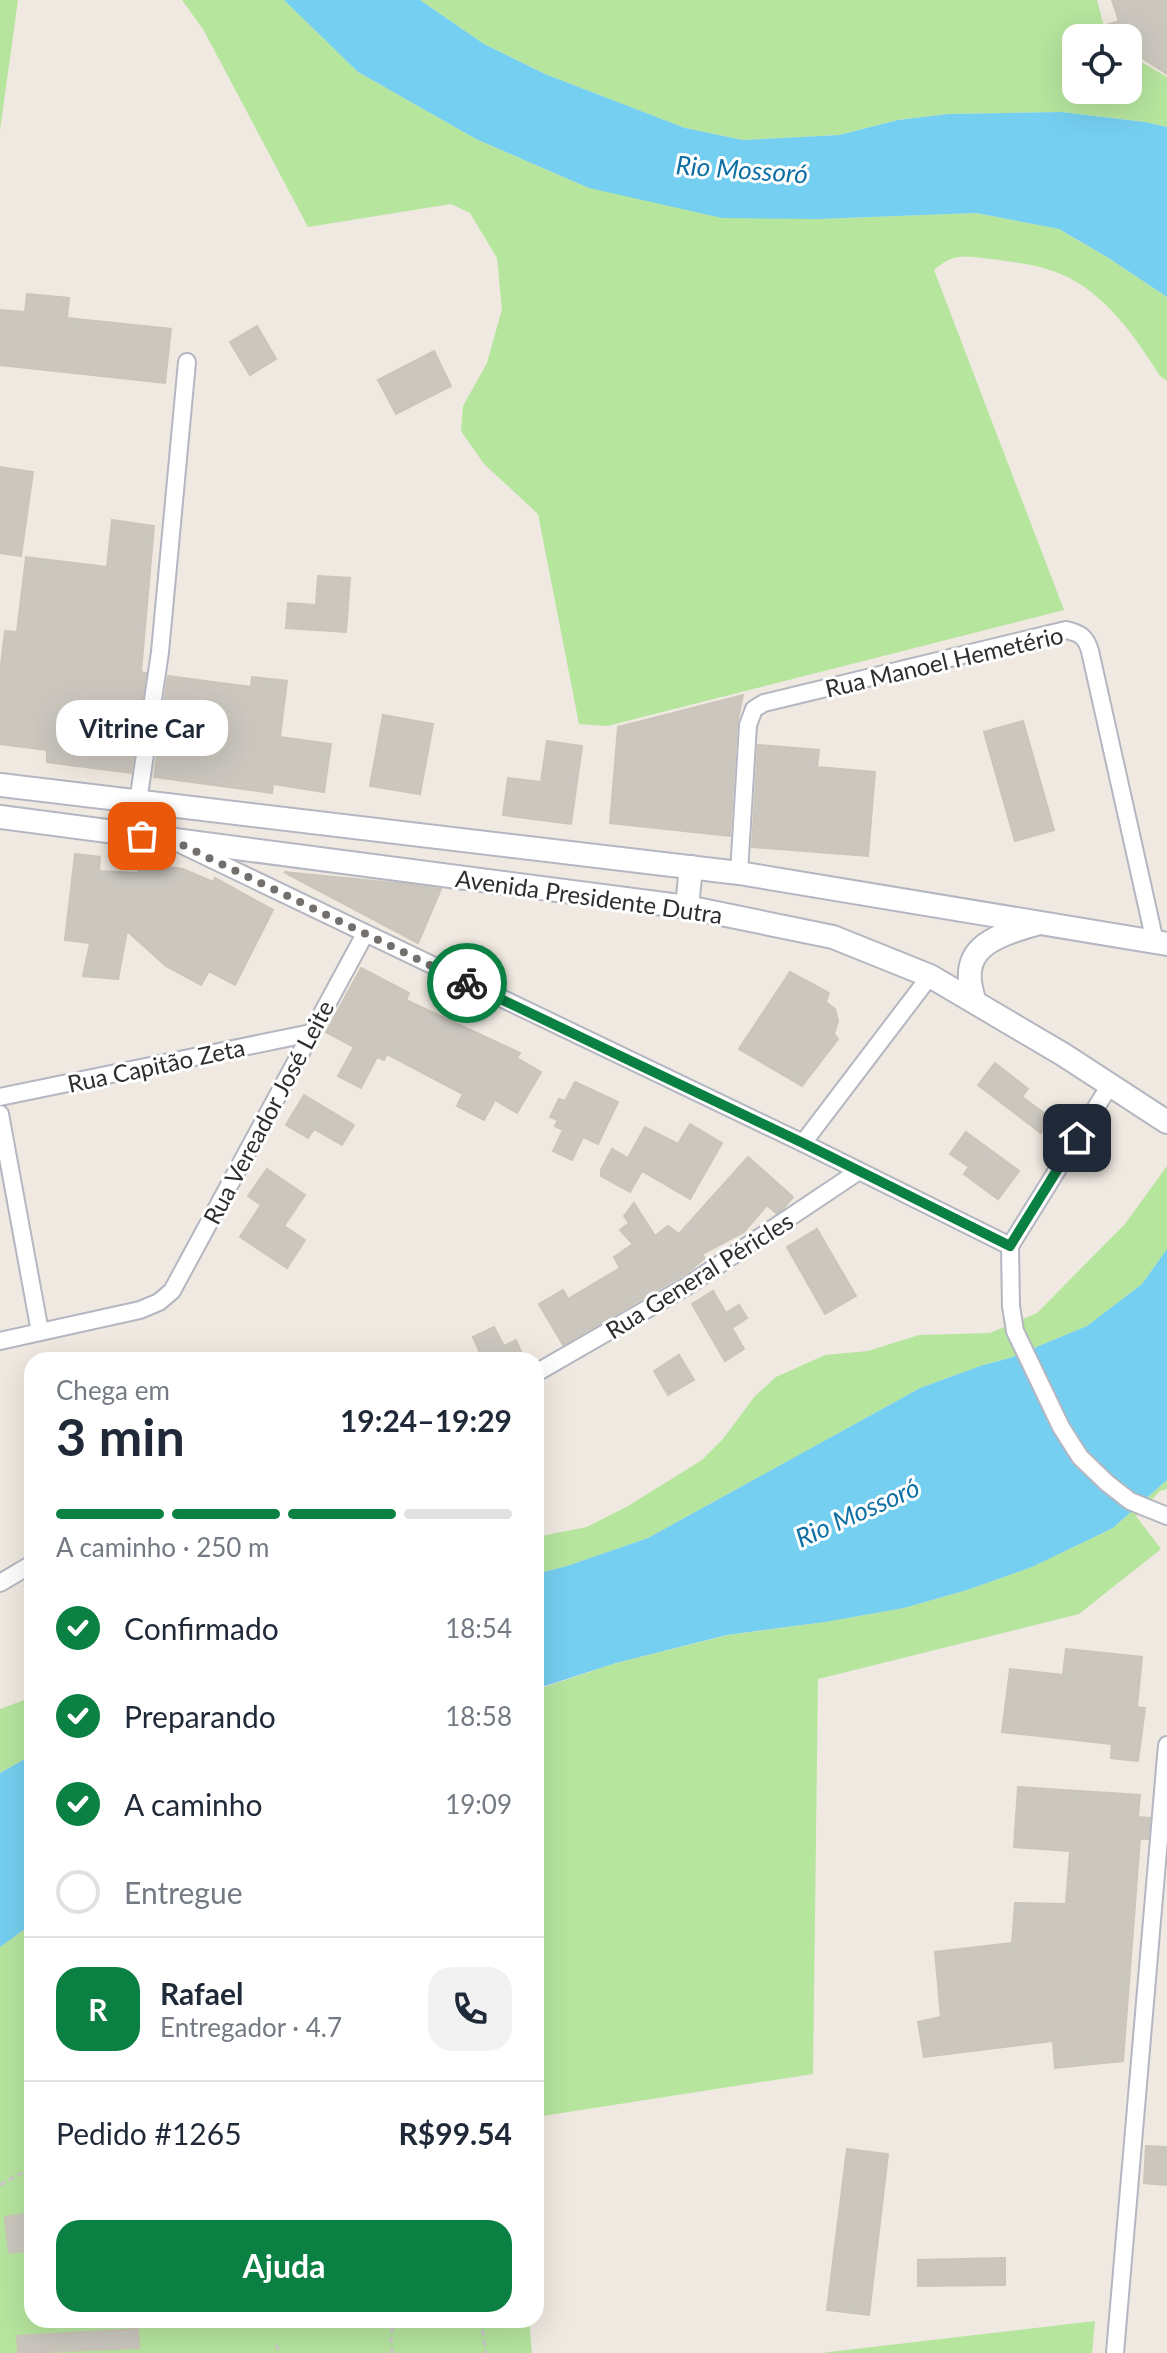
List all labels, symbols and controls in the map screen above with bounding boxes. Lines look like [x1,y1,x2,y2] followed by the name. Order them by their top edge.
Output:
[1062,24,1142,104] map controls
[1062,24,1142,104] button: locate
[675,148,809,190] water label: Rio Mossoró
[822,619,1066,703] street label: Rua Manoel Hemetério
[56,700,228,756] callout: Vitrine Car
[79,712,205,744] text: Vitrine Car
[108,802,176,870] pin
[120,814,164,858] icon: bag
[454,863,724,929] street label: Avenida Presidente Dutra
[427,943,507,1023] courier
[445,961,489,1005] icon: bike
[197,995,339,1229] street label: Rua Vereador José Leite
[65,1032,247,1098] street label: Rua Capitão Zeta
[1043,1104,1111,1172] pin
[1055,1116,1099,1160] icon: home
[600,1206,798,1344] street label: Rua General Péricles
[56,1374,170,1406] text: Chega em
[340,1402,512,1438] text: 19:24–19:29
[56,1405,185,1467] text: 3 min
[790,1470,924,1554] water label: Rio Mossoró
[56,1531,269,1563] text: A caminho · 250 m
[56,1606,100,1650] icon: check
[124,1610,279,1646] text: Confirmado
[445,1612,512,1644] text: 18:54
[56,1694,100,1738] icon: check
[124,1698,276,1734] text: Preparando
[445,1700,512,1732] text: 18:58
[56,1782,100,1826] icon: check
[124,1786,263,1822] text: A caminho
[445,1788,512,1820] text: 19:09
[124,1874,243,1910] text: Entregue
[428,1967,512,2051] button: phone
[160,1975,243,2011] text: Rafael
[88,1991,108,2027] text: R
[160,2011,342,2043] text: Entregador · 4.7
[56,2115,242,2151] text: Pedido #1265
[399,2115,512,2151] text: R$99.54
[56,2220,512,2312] button: Ajuda

